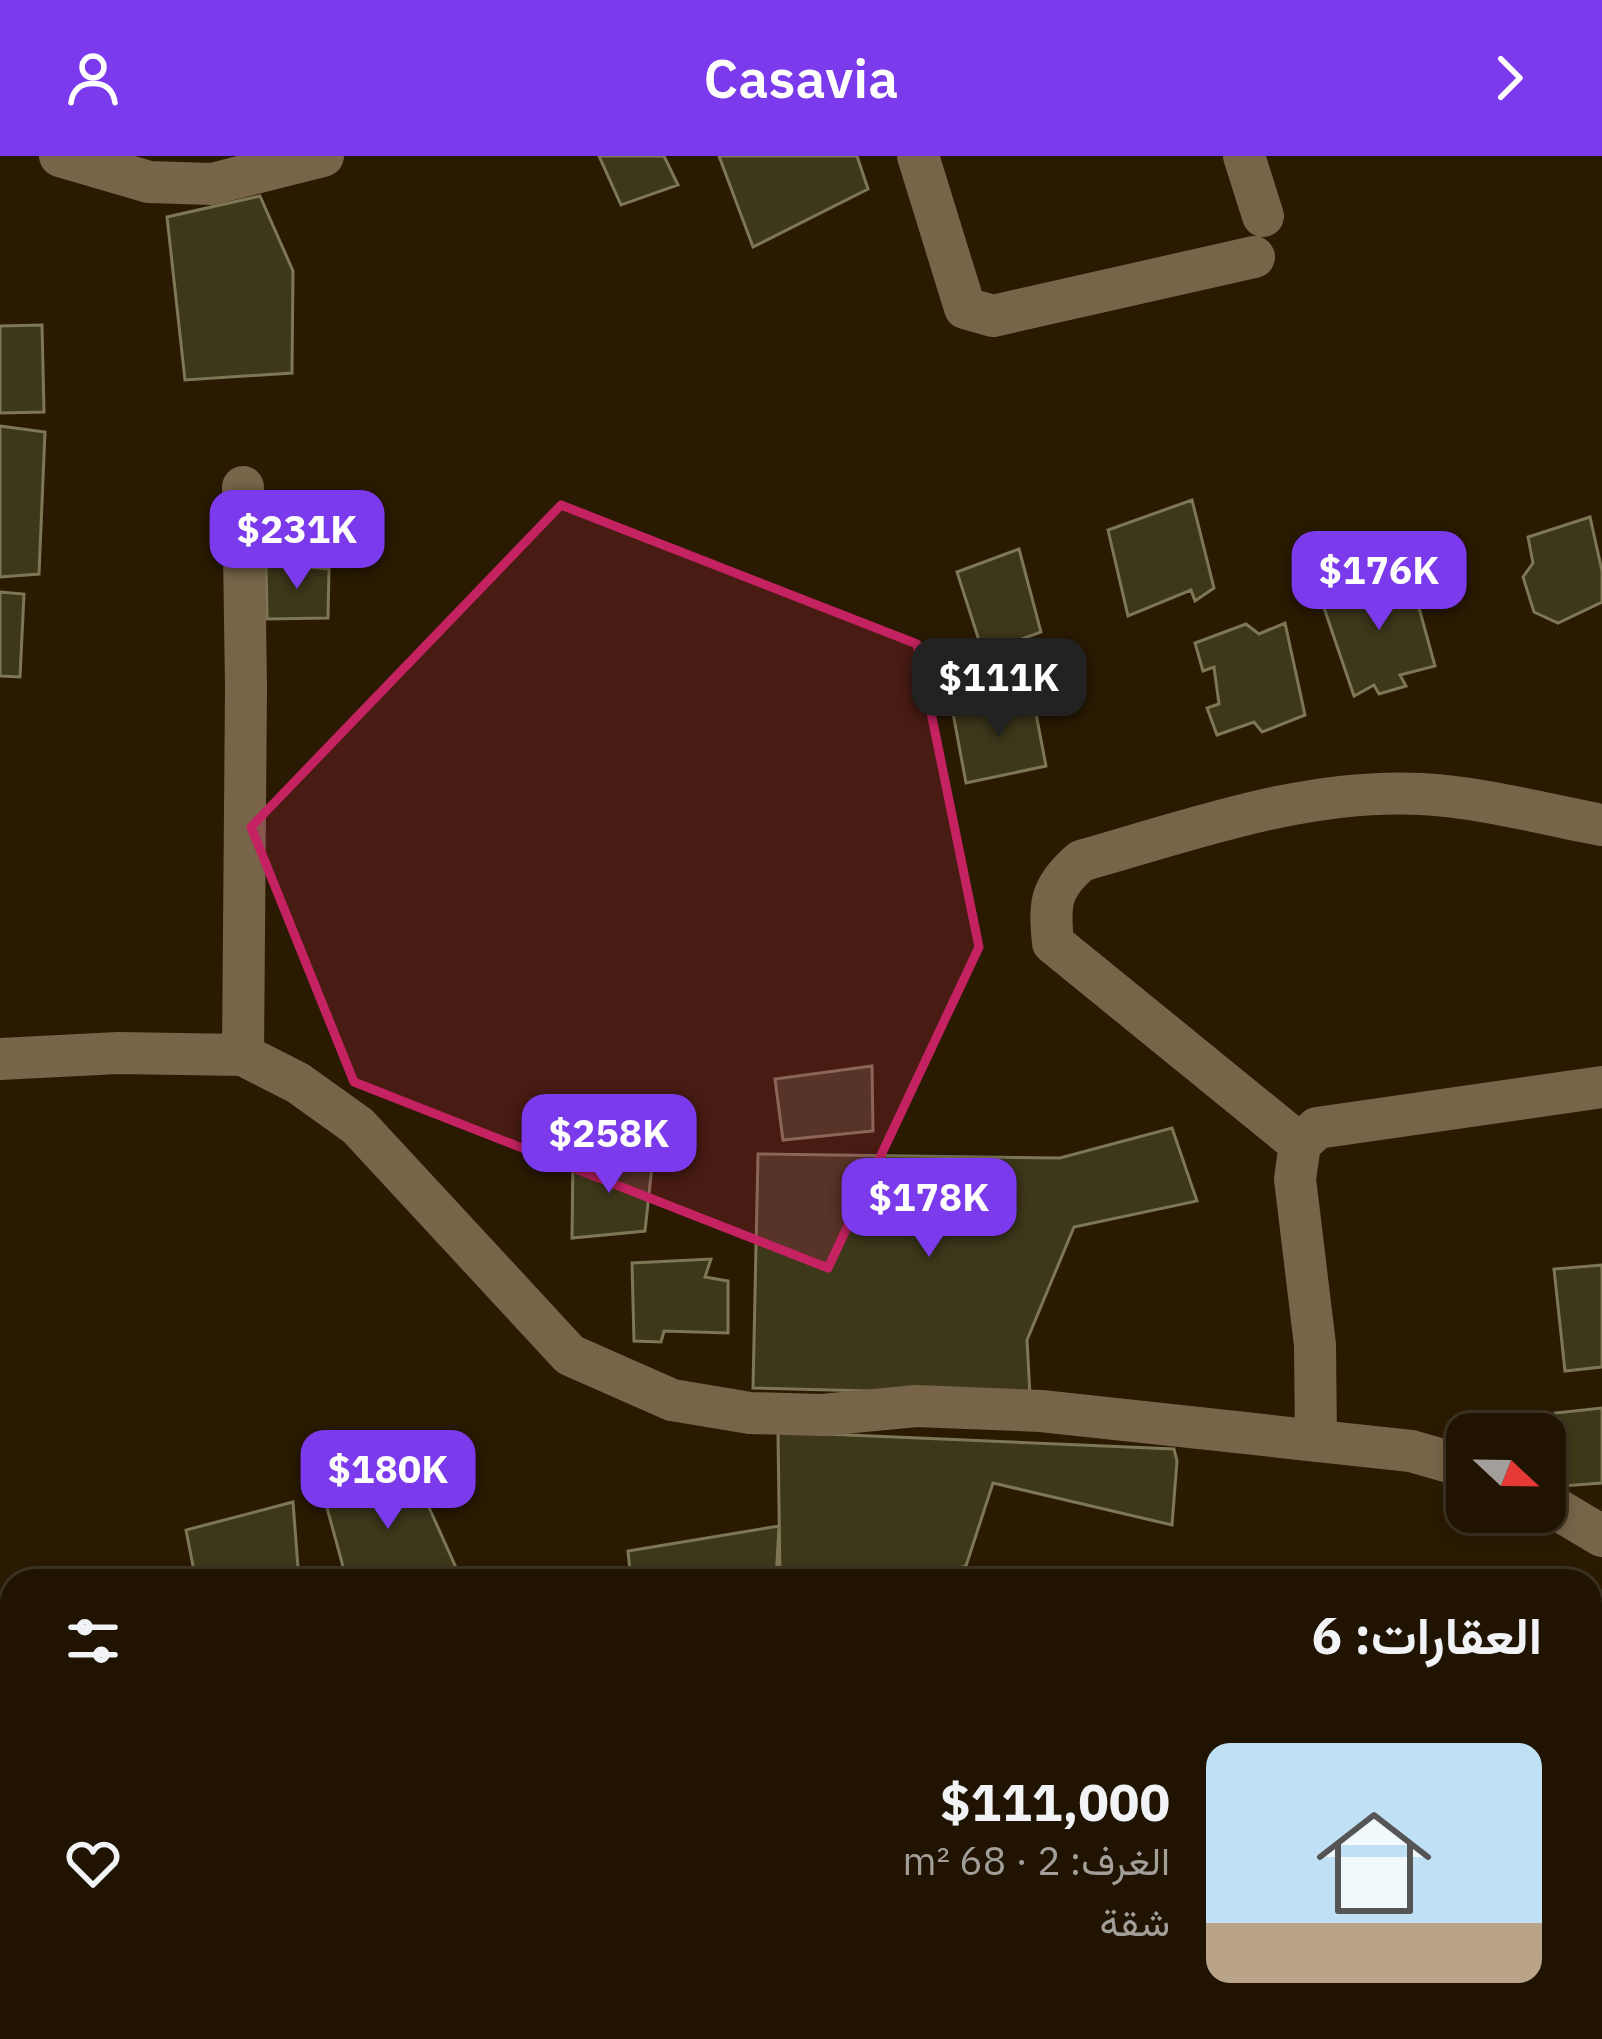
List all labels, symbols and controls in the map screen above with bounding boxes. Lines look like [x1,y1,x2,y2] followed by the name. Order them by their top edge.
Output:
[704,43,898,113] text: Casavia
[60,45,126,111] icon: person
[1476,45,1542,111] icon: forward
[213,490,381,592] pin: $231K
[237,503,357,554] text: $231K
[1295,531,1463,633] pin: $176K
[1319,544,1439,595] text: $176K
[915,638,1083,740] pin: $111K
[939,651,1059,702] text: $111K
[525,1094,693,1196] pin: $258K
[549,1107,669,1158] text: $258K
[845,1158,1013,1260] pin: $178K
[869,1171,989,1222] text: $178K
[1446,1413,1566,1533] north arrow
[1446,1413,1566,1533] map controls
[304,1430,472,1532] pin: $180K
[328,1443,448,1494] text: $180K
[1312,1602,1542,1668] text: العقارات: 6
[60,1608,126,1674] icon: filters
[940,1769,1170,1835] text: $111,000
[1302,1791,1446,1935] icon: home
[60,1830,126,1896] icon: heart
[903,1835,1170,1886] text: الغرف: 2 · 68 m²
[1100,1896,1170,1947] text: شقة

